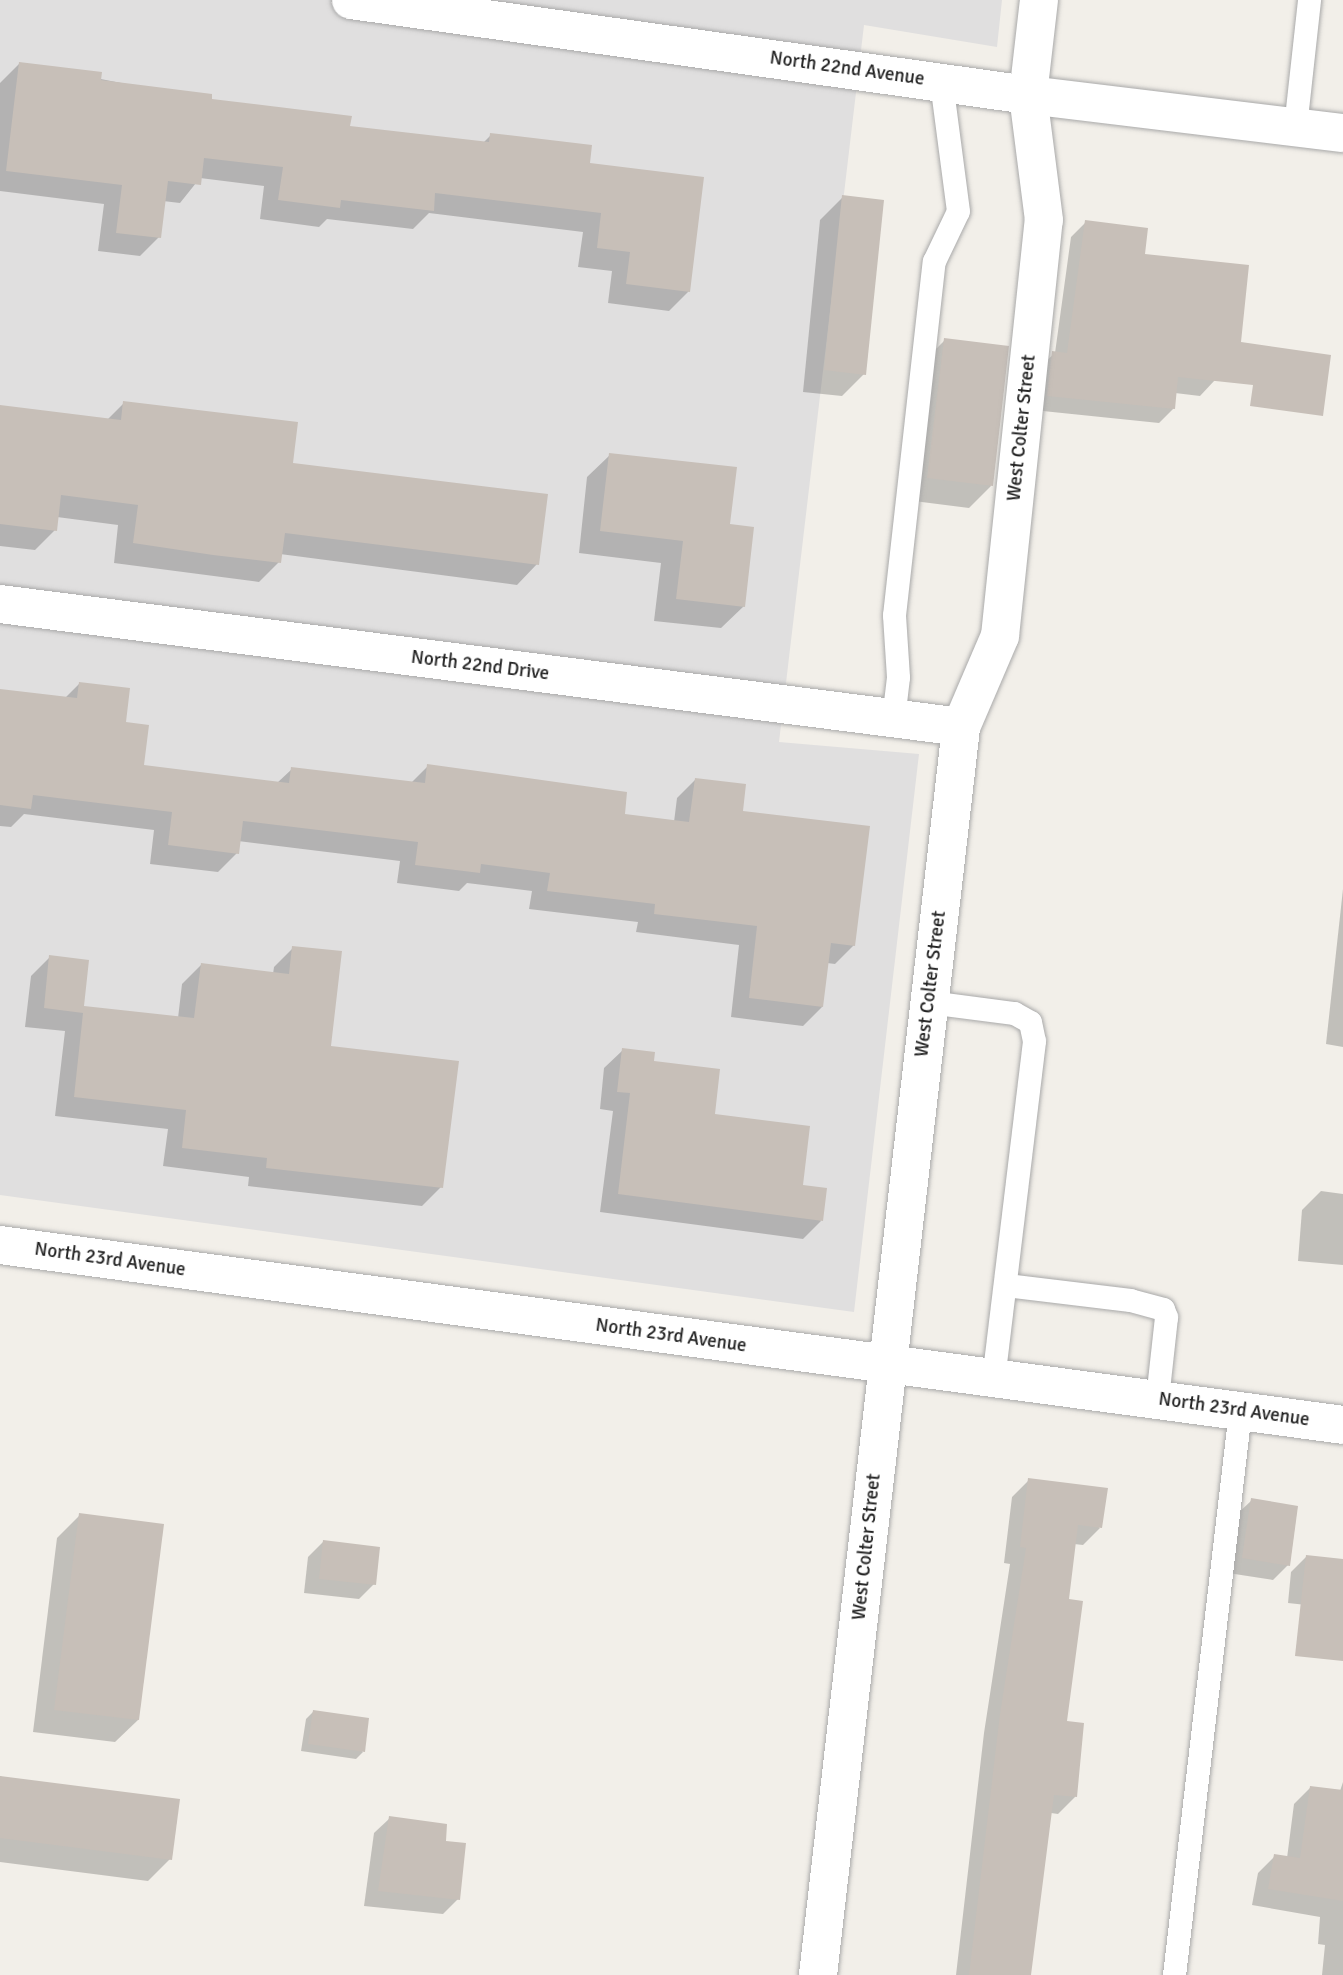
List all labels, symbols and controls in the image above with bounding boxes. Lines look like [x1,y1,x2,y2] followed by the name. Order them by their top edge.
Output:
[768,47,926,91] street label: North 22nd Avenue
[1003,354,1041,502] street label: West Colter Street
[410,646,550,686] street label: North 22nd Drive
[911,910,951,1058] street label: West Colter Street
[33,1238,187,1282] street label: North 23rd Avenue
[594,1314,748,1358] street label: North 23rd Avenue
[1157,1388,1311,1432] street label: North 23rd Avenue
[848,1473,886,1621] street label: West Colter Street

